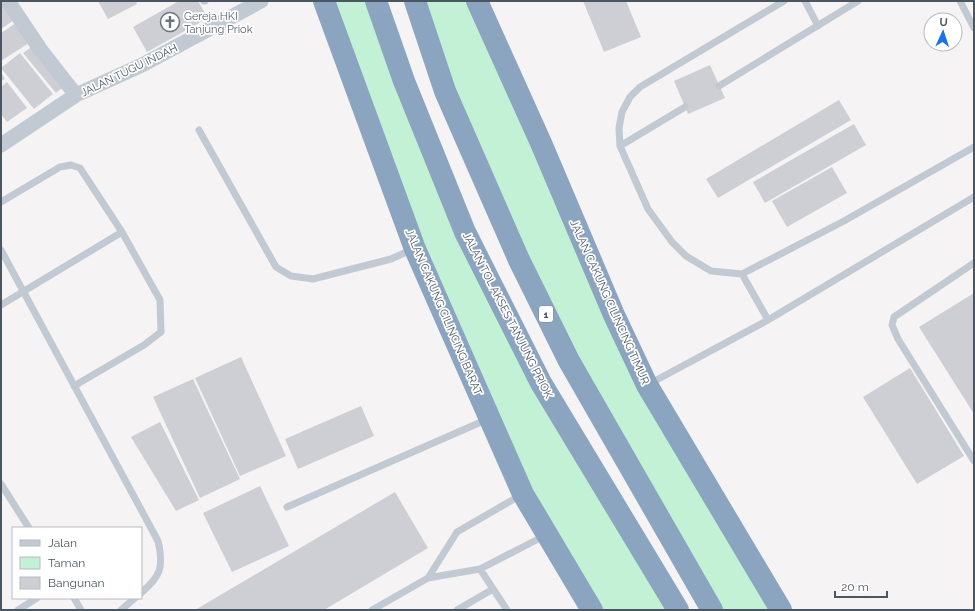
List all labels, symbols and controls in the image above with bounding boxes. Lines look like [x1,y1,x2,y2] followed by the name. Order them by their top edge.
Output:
[184,10,253,36] place label: Gereja HKI Tanjung Priok
[159,11,181,33] church icon: Gereja HKI Tanjung Priok
[923,12,963,52] north arrow
[939,16,948,29] text: U
[79,41,180,99] street label: JALAN TUGU INDAH
[567,218,652,386] street label: JALAN CAKUNG CILINCING TIMUR
[402,227,485,398] street label: JALAN CAKUNG CILINCING BARAT
[460,230,556,401] street label: JALAN TOL AKSES TANJUNG PRIOK
[539,306,553,322] road number: 1
[12,527,142,599] legend
[48,536,77,550] text: Jalan
[48,556,85,570] text: Taman
[835,573,887,599] scale bar
[48,576,105,590] text: Bangunan
[841,580,869,594] text: 20 m

